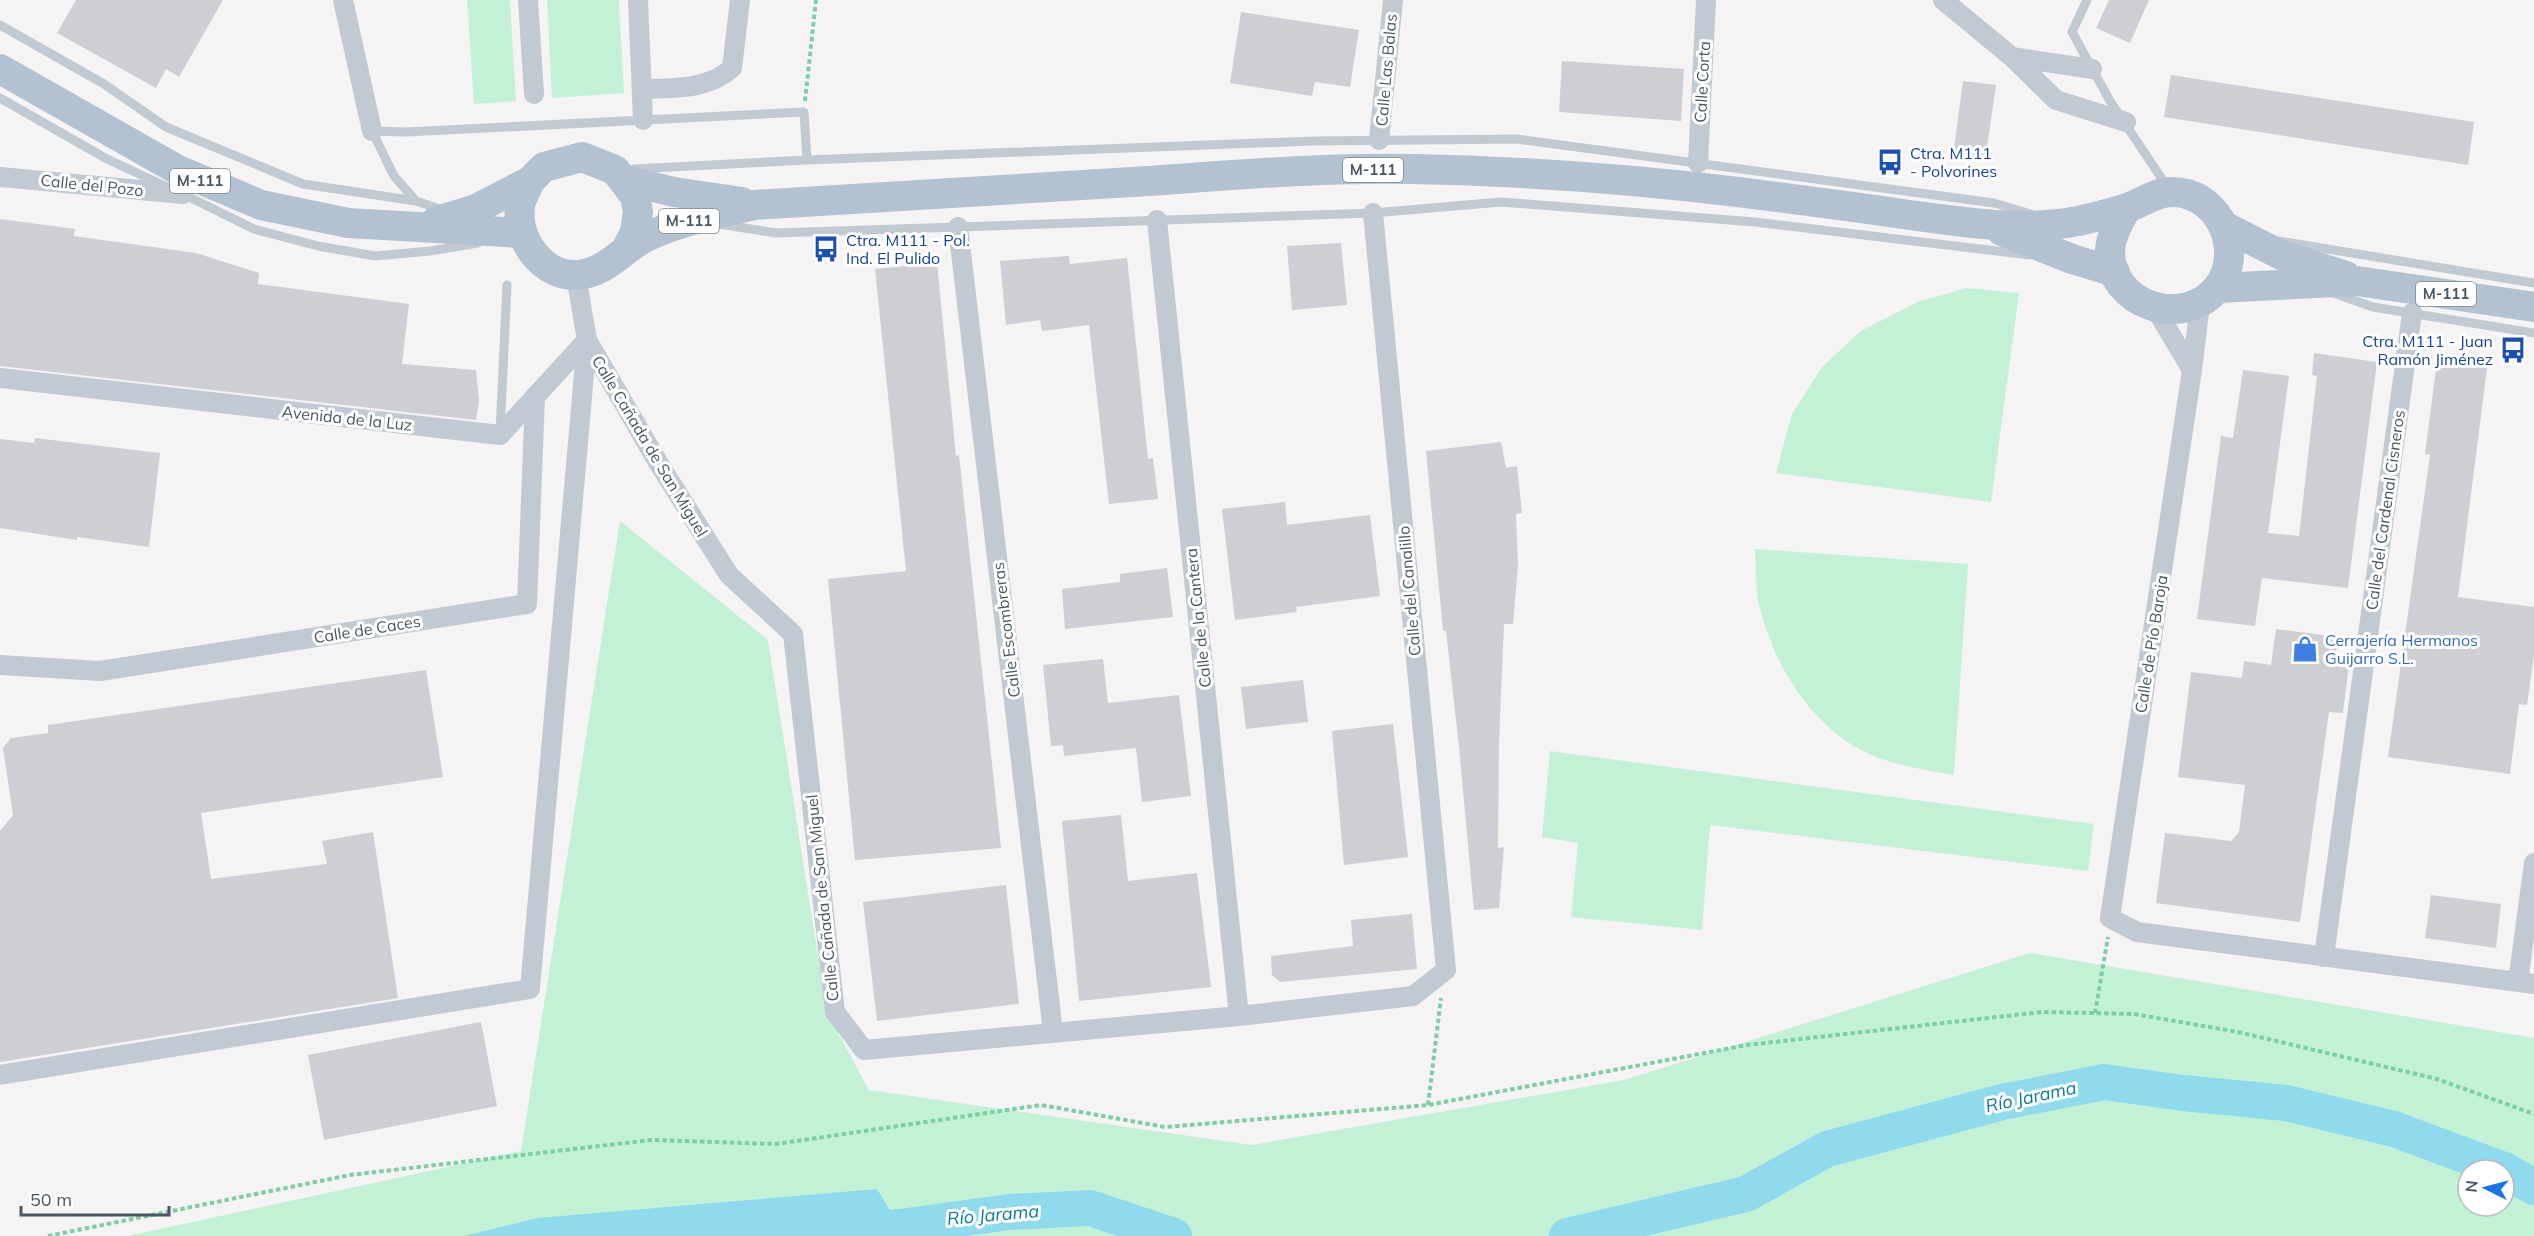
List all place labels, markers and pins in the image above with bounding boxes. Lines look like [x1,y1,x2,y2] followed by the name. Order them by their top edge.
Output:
[1910,143,1997,181] place label: Ctra. M111 - Polvorines
[1875,147,1905,177] bus stop icon: Ctra. M111 - Polvorines
[846,230,970,268] place label: Ctra. M111 - Pol. Ind. El Pulido
[811,234,841,264] bus stop icon: Ctra. M111 - Pol. Ind. El Pulido
[2362,331,2493,369] place label: Ctra. M111 - Juan Ramón Jiménez
[2498,335,2528,365] bus stop icon: Ctra. M111 - Juan Ramón Jiménez
[2325,630,2478,668] place label: Cerrajería Hermanos Guijarro S.L.
[2290,634,2320,664] shop icon: Cerrajería Hermanos Guijarro S.L.

